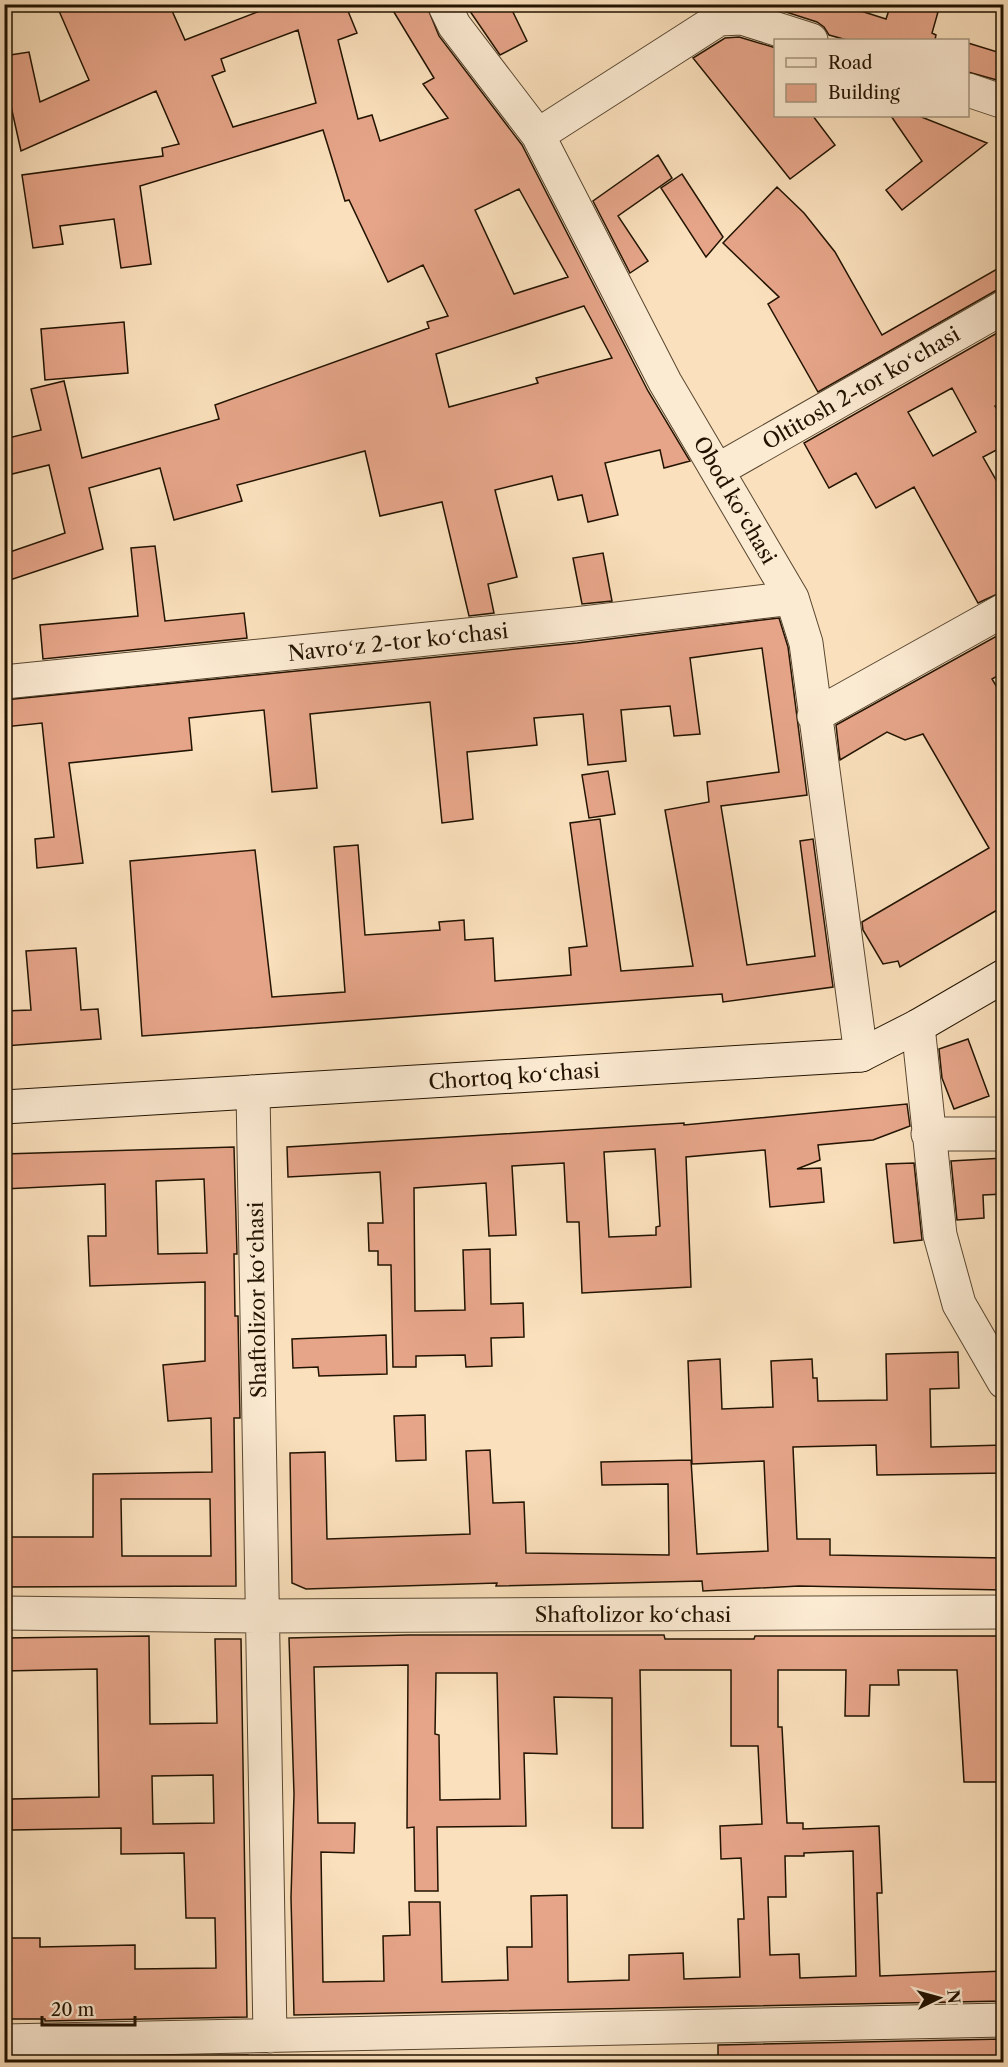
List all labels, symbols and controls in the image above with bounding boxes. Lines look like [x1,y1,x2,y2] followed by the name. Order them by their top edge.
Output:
[774,39,969,117] legend
[828,52,873,74] text: Road
[828,82,900,104] text: Building
[758,321,964,455] street label: Oltitosh 2-tor koʻchasi
[688,432,782,568] street label: Obod koʻchasi
[287,618,509,666] street label: Navroʻz 2-tor koʻchasi
[428,1058,600,1094] street label: Chortoq koʻchasi
[243,1202,271,1398] street label: Shaftolizor koʻchasi
[535,1602,731,1627] street label: Shaftolizor koʻchasi
[909,1968,969,2028] north arrow
[42,1989,135,2027] scale bar
[943,1989,965,2005] text: N
[51,1999,95,2021] text: 20 m

